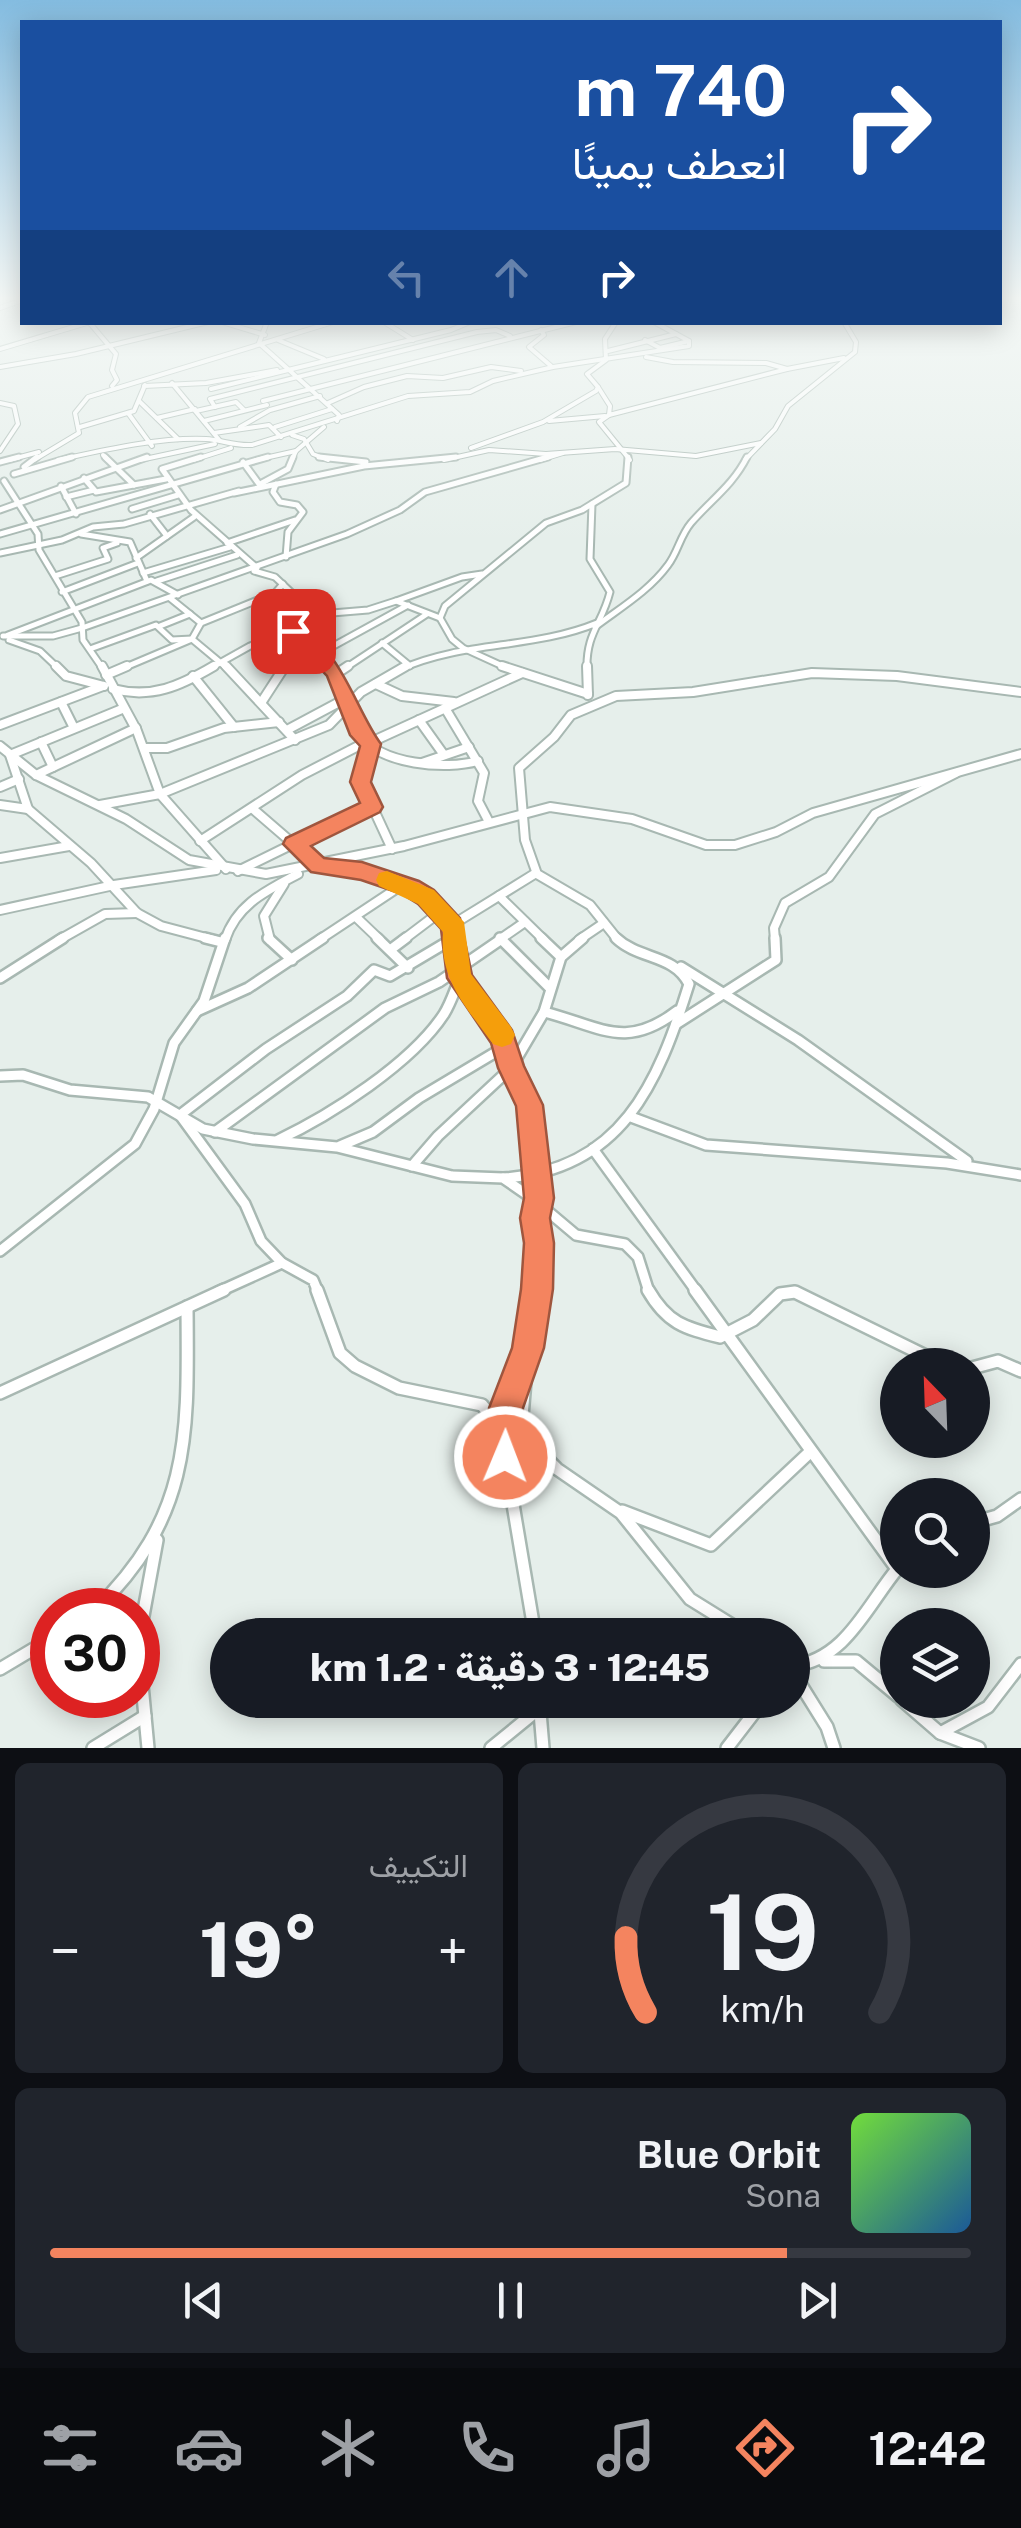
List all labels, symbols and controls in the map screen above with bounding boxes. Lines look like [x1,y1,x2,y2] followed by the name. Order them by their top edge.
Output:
[575,49,787,132] text: 740 m
[822,60,952,190] icon: right
[572,136,787,189] text: انعطف يمينًا
[379,250,434,305] icon: left
[484,250,539,305] icon: ahead
[589,250,644,305] icon: right
[251,589,336,674] pin
[266,604,321,659] icon: arrive
[880,1348,990,1458] north arrow
[880,1348,990,1718] map controls
[453,1405,557,1509] position arrow
[880,1478,990,1588] button: search
[30,1588,160,1718] speed limit sign: 30
[880,1608,990,1718] button: layers
[310,1645,710,1690] text: 12:45 · 3 دقيقة · 1.2 km
[369,1847,468,1884] text: التكييف
[705,1871,819,1993] text: 19
[199,1906,319,1994] text: 19°
[50,1919,81,1983] text: −
[438,1919,468,1983] text: +
[720,1988,804,2030] text: km/h
[637,2132,821,2177] text: Blue Orbit
[745,2177,821,2214] text: Sona
[176,2273,231,2328] icon: previous
[483,2273,538,2328] icon: pause
[790,2273,845,2328] icon: next
[35,2413,105,2483] icon: filters
[174,2413,244,2483] icon: car
[313,2413,383,2483] icon: climate
[452,2413,522,2483] icon: phone
[591,2413,661,2483] icon: music
[730,2413,800,2483] icon: directions
[869,2422,987,2475] text: 12:42

